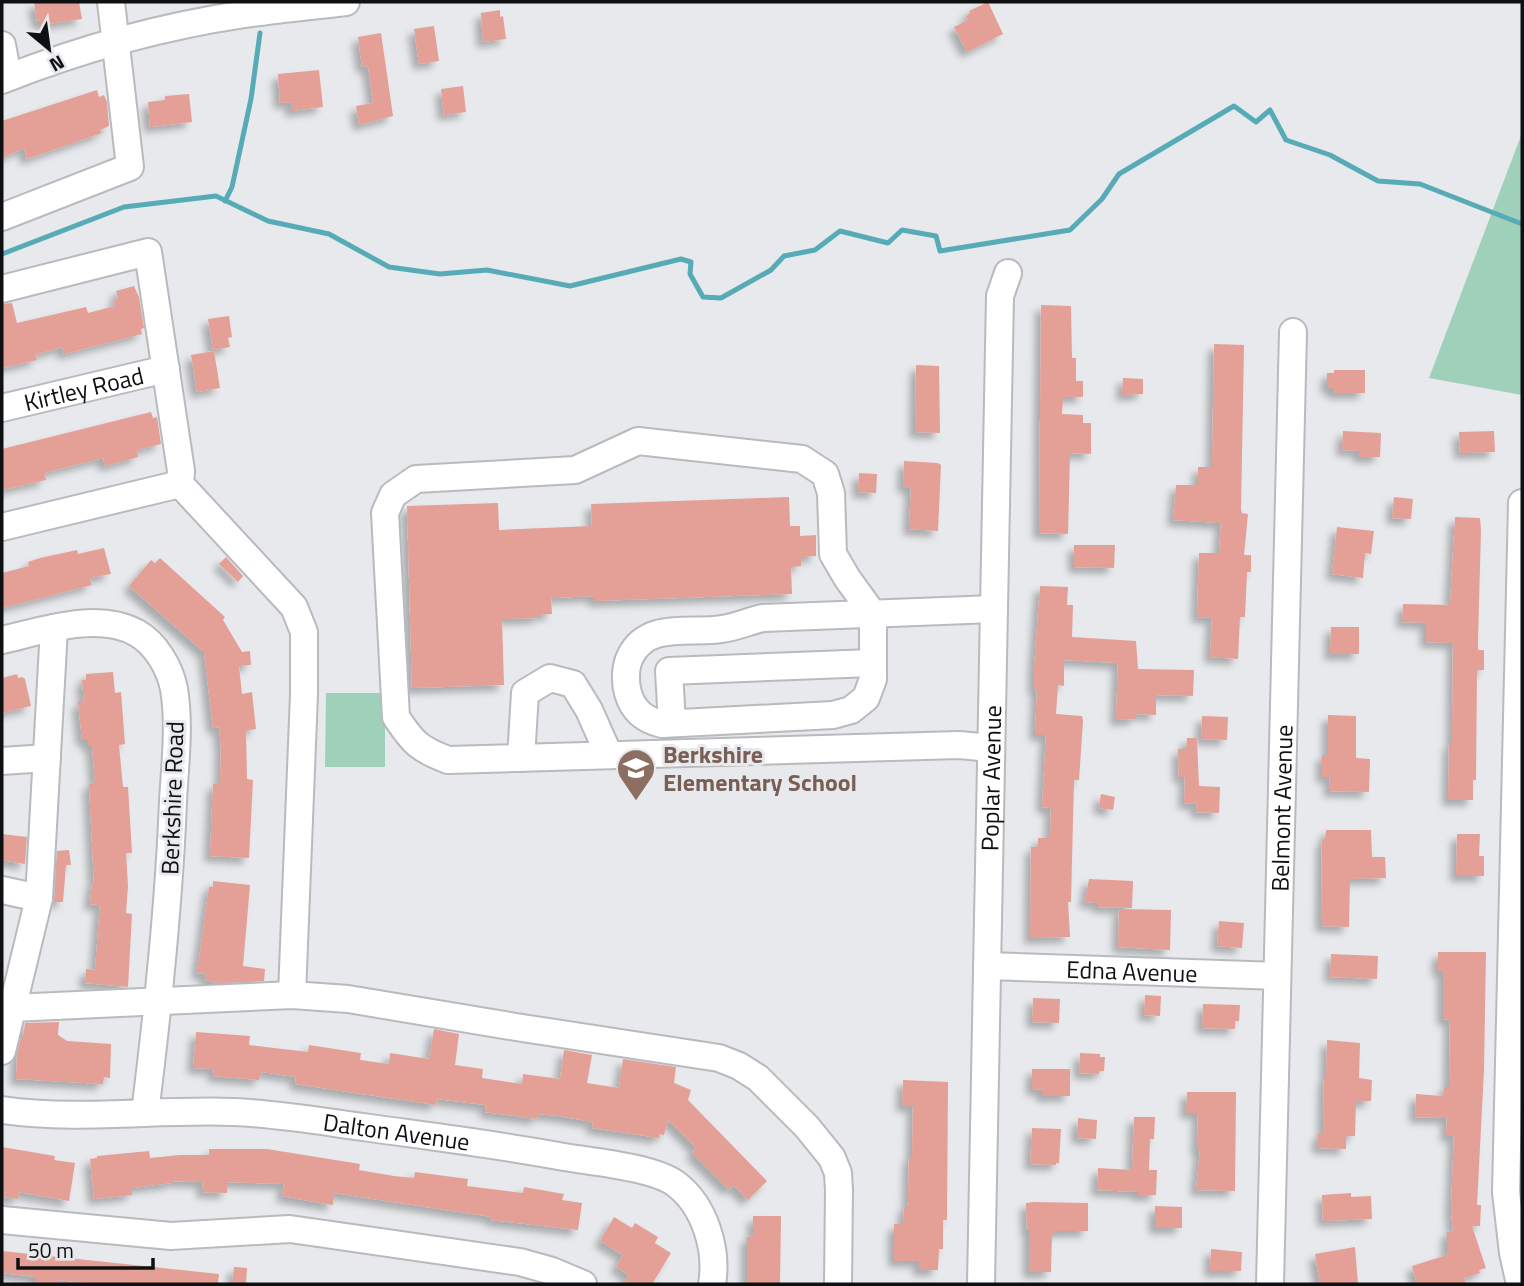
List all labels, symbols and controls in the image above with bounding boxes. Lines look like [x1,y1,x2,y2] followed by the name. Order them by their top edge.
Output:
[14,14,84,84] north arrow
[45,48,70,80] text: N
[20,357,147,420] street label: Kirtley Road
[971,705,1010,851] street label: Poplar Avenue
[151,721,193,875] street label: Berkshire Road
[1261,724,1302,892] street label: Belmont Avenue
[663,736,857,800] place label: Berkshire Elementary School
[615,747,657,802] school or university icon: Berkshire Elementary School
[1066,951,1198,991] street label: Edna Avenue
[321,1104,472,1160] street label: Dalton Avenue
[18,1226,152,1270] scale bar
[28,1234,74,1266] text: 50 m

